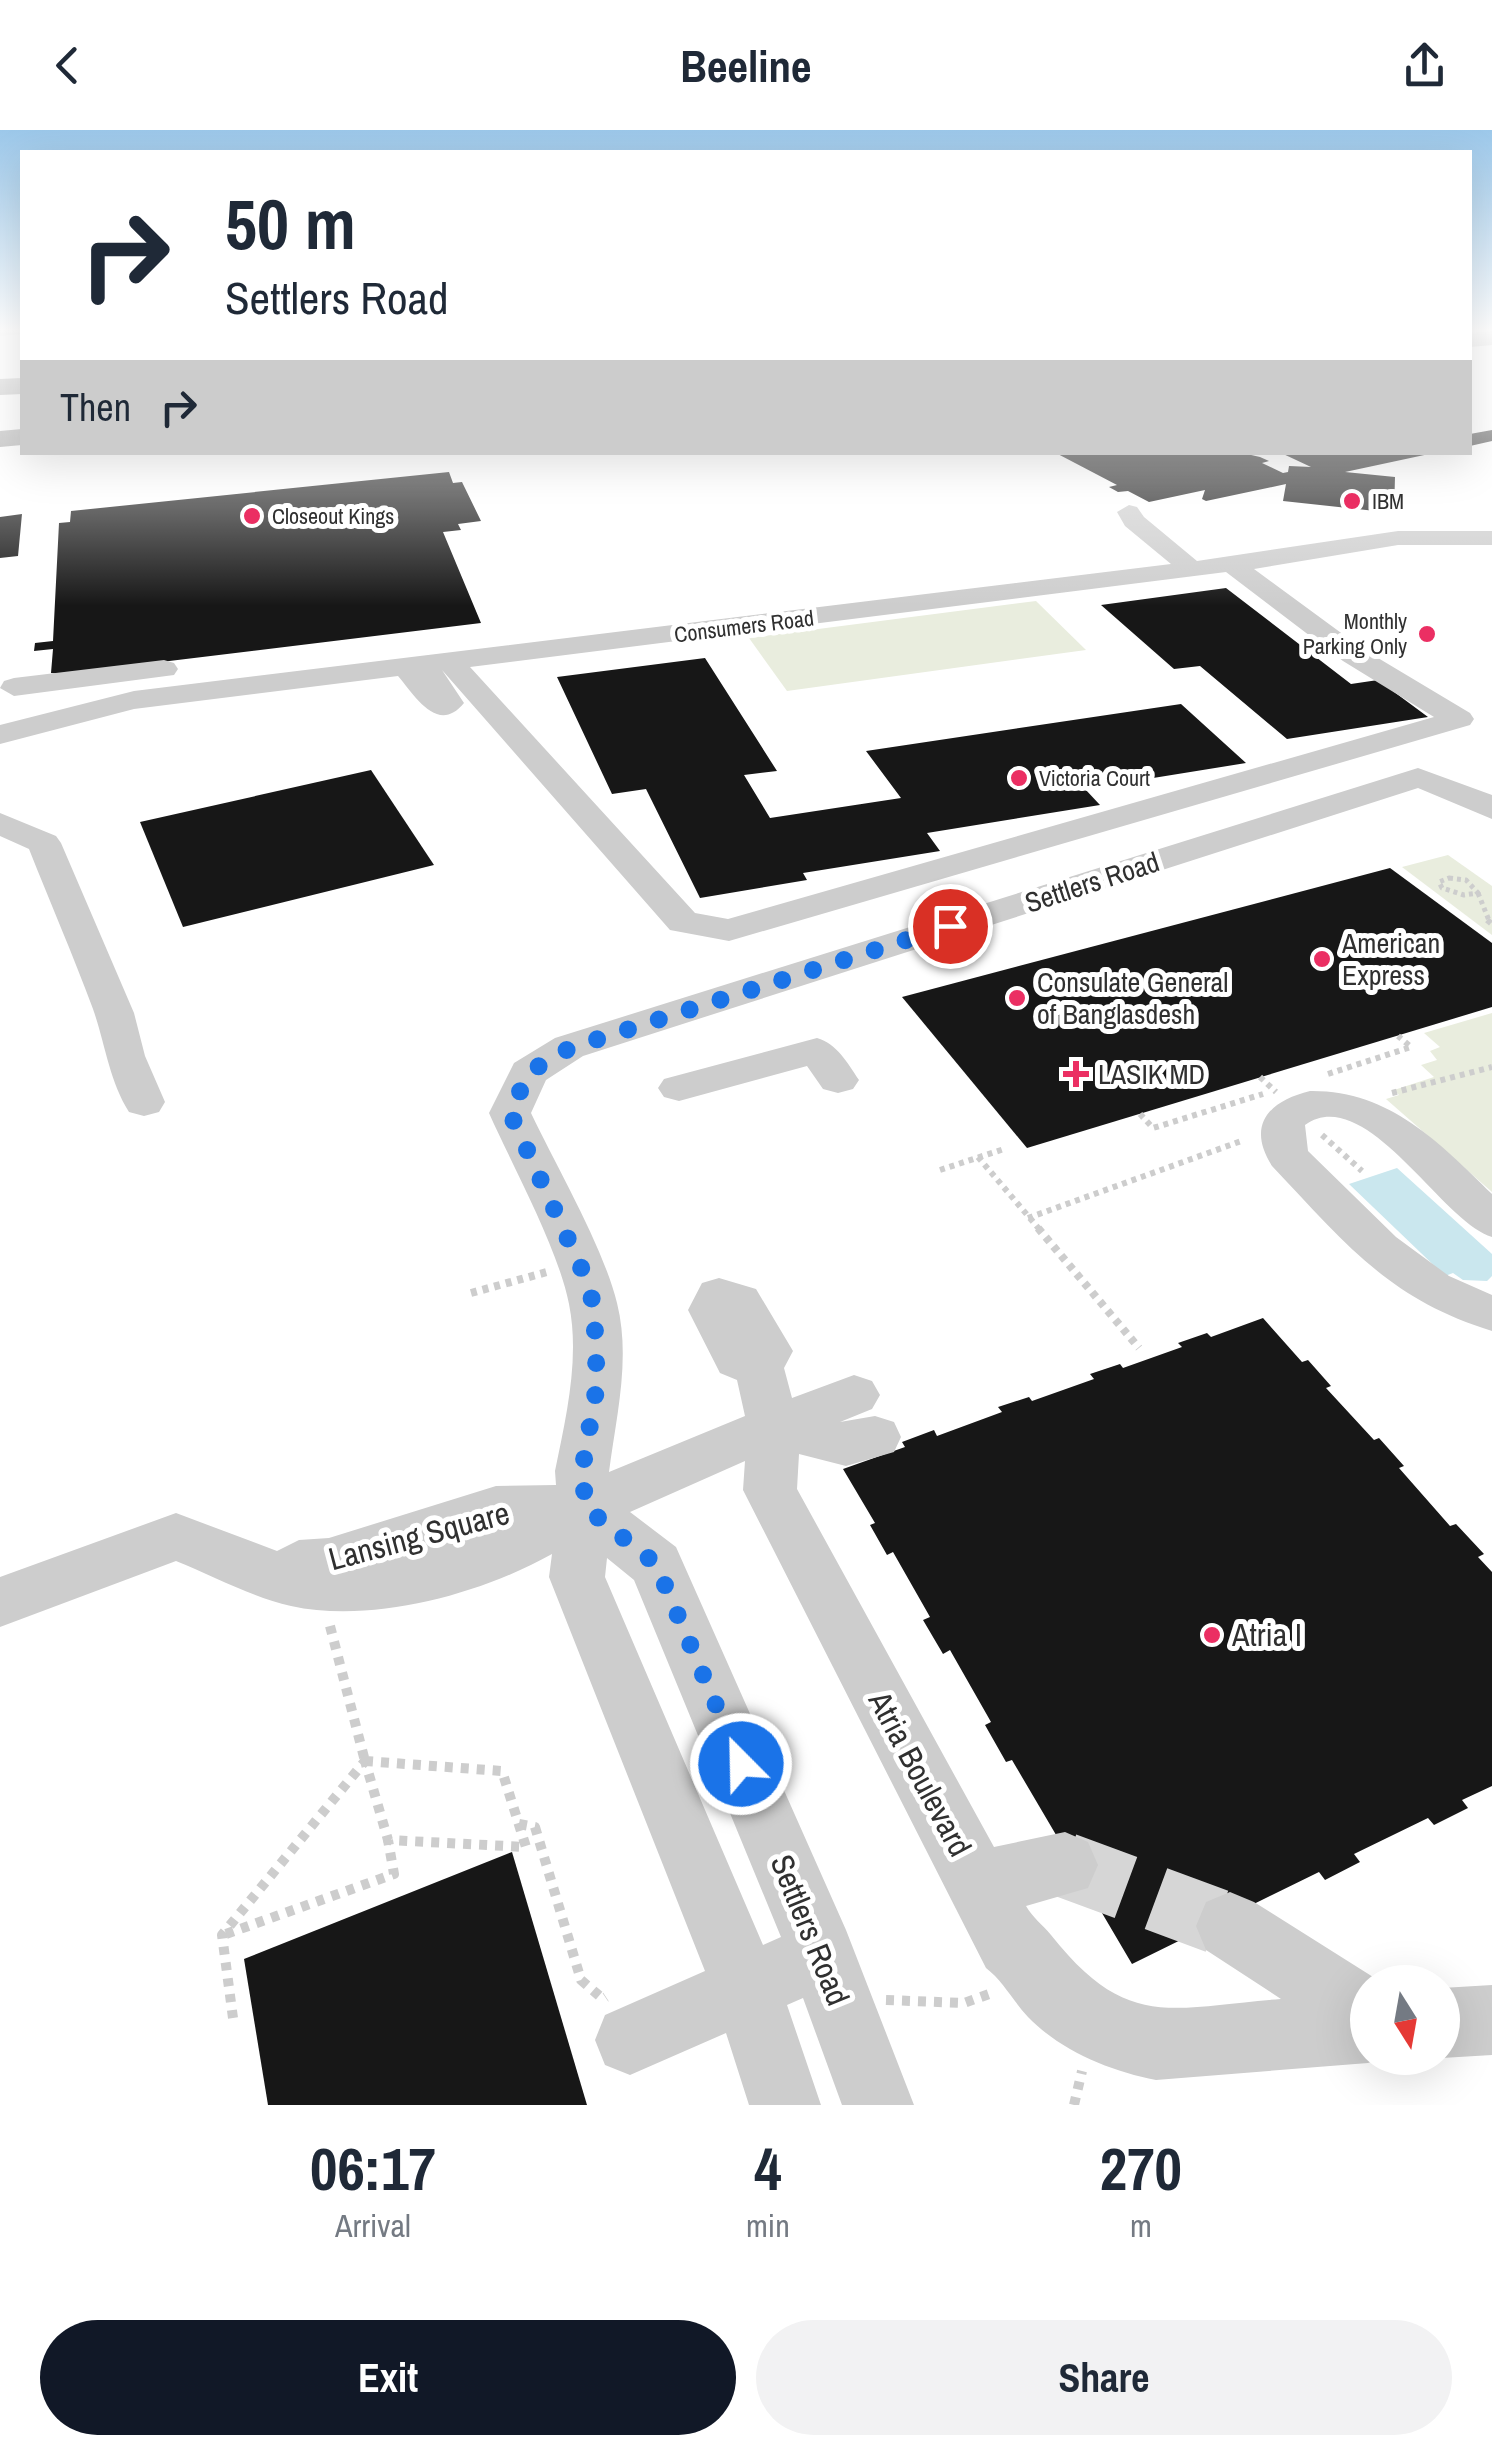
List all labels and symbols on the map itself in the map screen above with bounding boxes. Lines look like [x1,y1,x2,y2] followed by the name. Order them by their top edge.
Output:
[1372,486,1404,516] place label: IBM
[1341,490,1363,512] marker: IBM
[272,501,394,531] place label: Closeout Kings
[241,505,263,527] marker: Closeout Kings
[673,603,815,649] street label: Consumers Road
[1303,606,1407,661] place label: Monthly Parking Only
[1416,623,1438,645] marker: Monthly Parking Only
[1039,763,1150,793] place label: Victoria Court
[1008,767,1030,789] marker: Victoria Court
[1020,842,1164,922] street label: Settlers Road
[908,884,993,969] pin
[1341,924,1440,994] place label: American Express
[1311,948,1333,970] marker: American Express
[1037,963,1228,1033] place label: Consulate General of Banglasdesh
[1006,987,1028,1009] marker: Consulate General of Banglasdesh
[1098,1055,1205,1093] place label: LASIK MD
[1063,1061,1089,1087] marker: LASIK MD
[324,1491,514,1580] street label: Lansing Square
[1231,1613,1302,1656] place label: Atria I
[1201,1624,1223,1646] marker: Atria I
[859,1683,982,1864] street label: Atria Boulevard
[689,1712,793,1816] position arrow
[761,1848,860,2012] street label: Settlers Road
[1350,1965,1460,2075] north arrow

